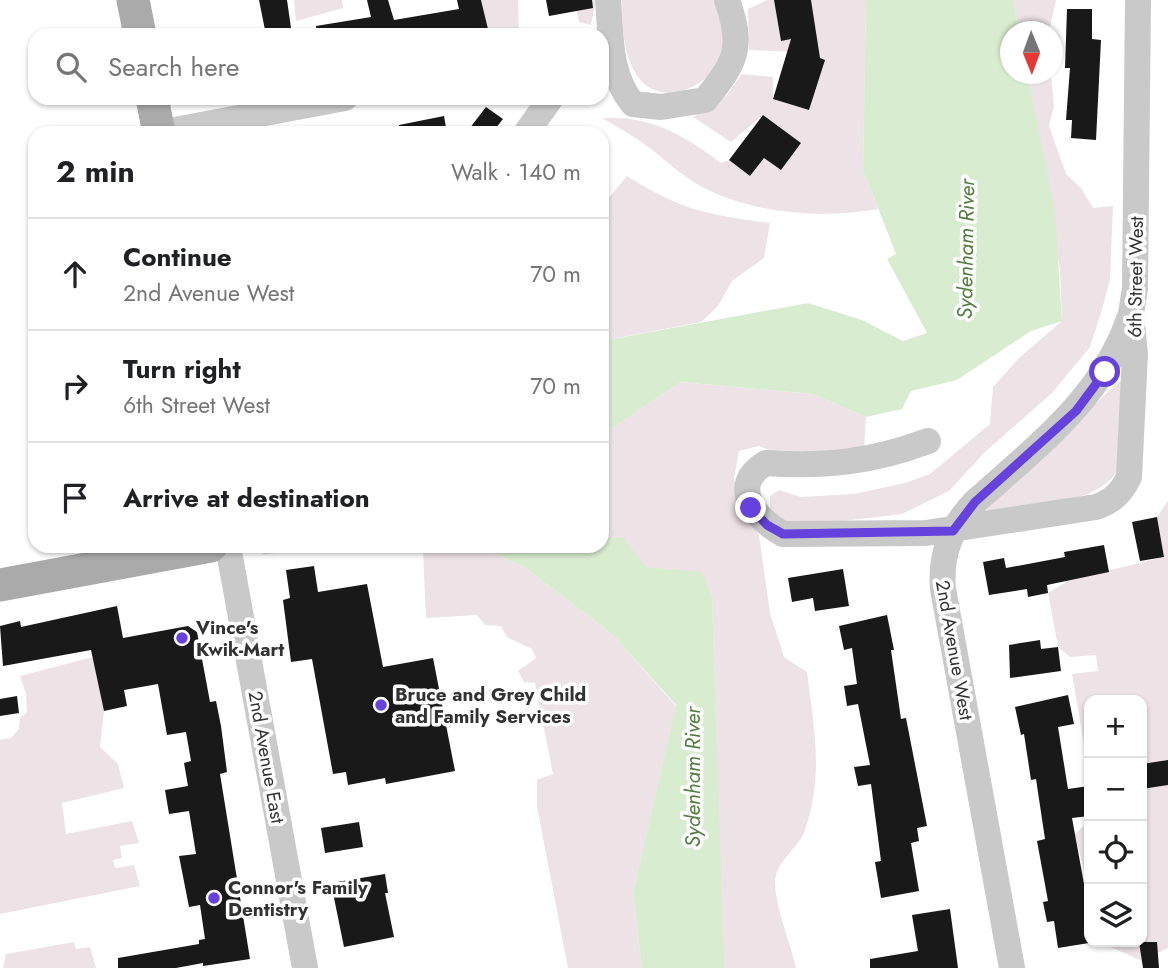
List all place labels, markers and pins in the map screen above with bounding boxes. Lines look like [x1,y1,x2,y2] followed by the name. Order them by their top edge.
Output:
[195,614,284,663] place label: Vince's Kwik-Mart
[174,630,190,646] marker: Vince's Kwik-Mart
[395,681,586,730] place label: Bruce and Grey Child and Family Services
[373,697,389,713] marker: Bruce and Grey Child and Family Services
[228,874,369,923] place label: Connor's Family Dentistry
[206,890,222,906] marker: Connor's Family Dentistry

